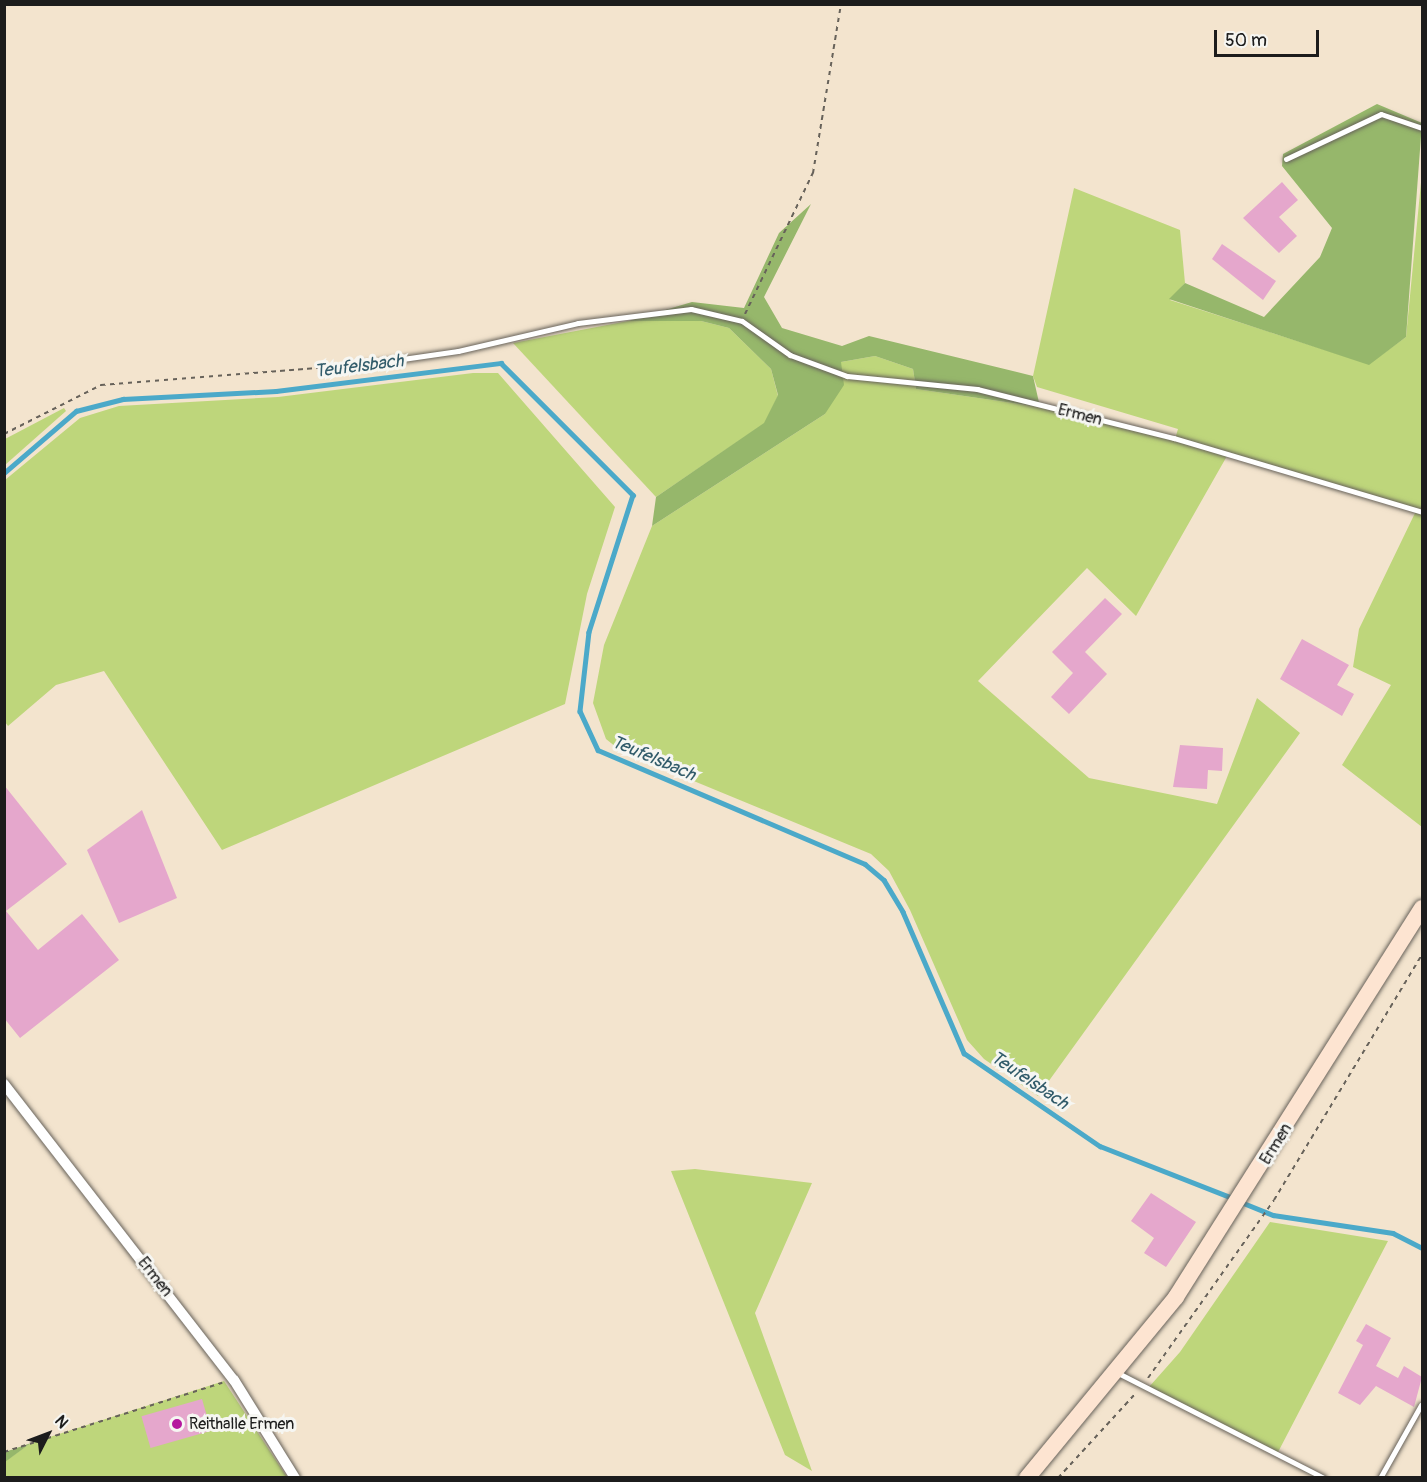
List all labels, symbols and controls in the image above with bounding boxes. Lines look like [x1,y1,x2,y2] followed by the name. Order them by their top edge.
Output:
[1217,18,1322,56] scale bar
[1225,29,1267,52] text: 50 m
[313,351,405,383] water label: Teufelsbach
[1056,400,1104,430] street label: Ermen
[608,732,698,786] water label: Teufelsbach
[986,1047,1072,1115] water label: Teufelsbach
[1256,1120,1296,1168] street label: Ermen
[134,1253,176,1301] street label: Ermen
[18,1404,78,1464] north arrow
[50,1411,72,1433] text: N
[189,1414,294,1434] place label: Reithalle Ermen
[170,1417,184,1431] marker: Reithalle Ermen

